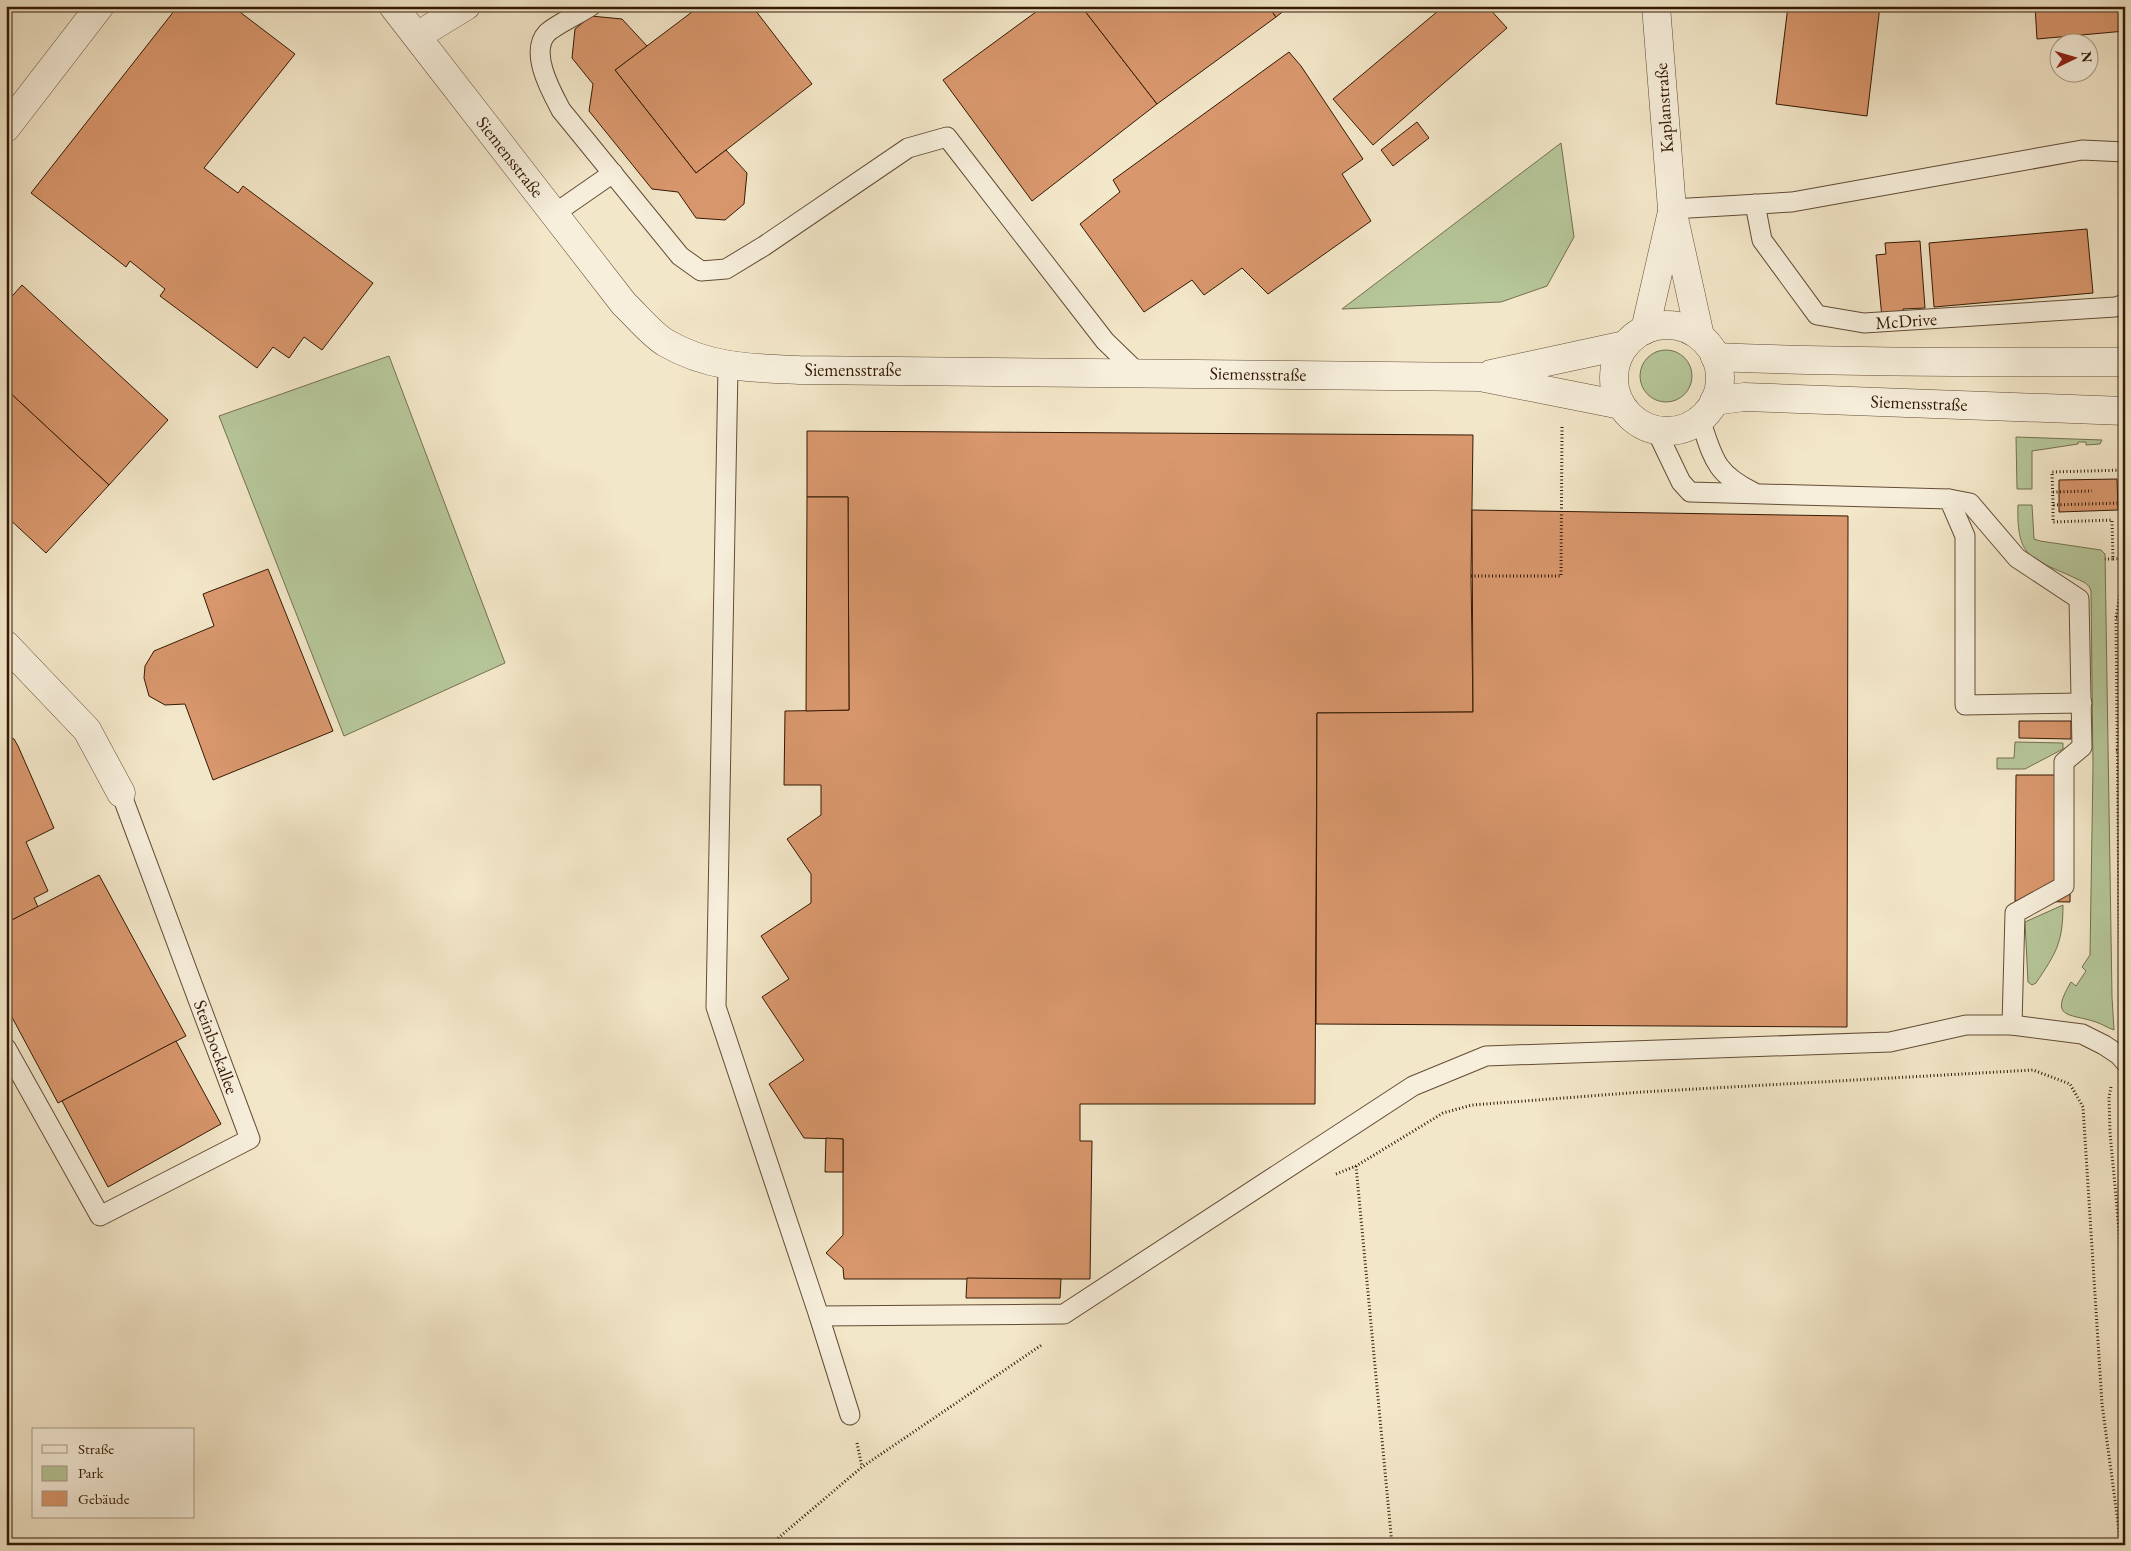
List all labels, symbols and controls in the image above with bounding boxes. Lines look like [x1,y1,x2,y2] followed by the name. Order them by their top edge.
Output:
[2048,32,2098,82] north arrow
[2077,50,2096,64] text: N
[1649,62,1678,154] street label: Kaplanstraße
[472,111,549,202] street label: Siemensstraße
[1874,307,1938,334] street label: McDrive
[805,358,901,381] street label: Siemensstraße
[1209,361,1307,386] street label: Siemensstraße
[1870,389,1968,416] street label: Siemensstraße
[189,997,244,1097] street label: Steinbockallee
[32,1428,195,1518] legend
[78,1439,114,1458] text: Straße
[78,1463,105,1482] text: Park
[78,1489,130,1508] text: Gebäude

